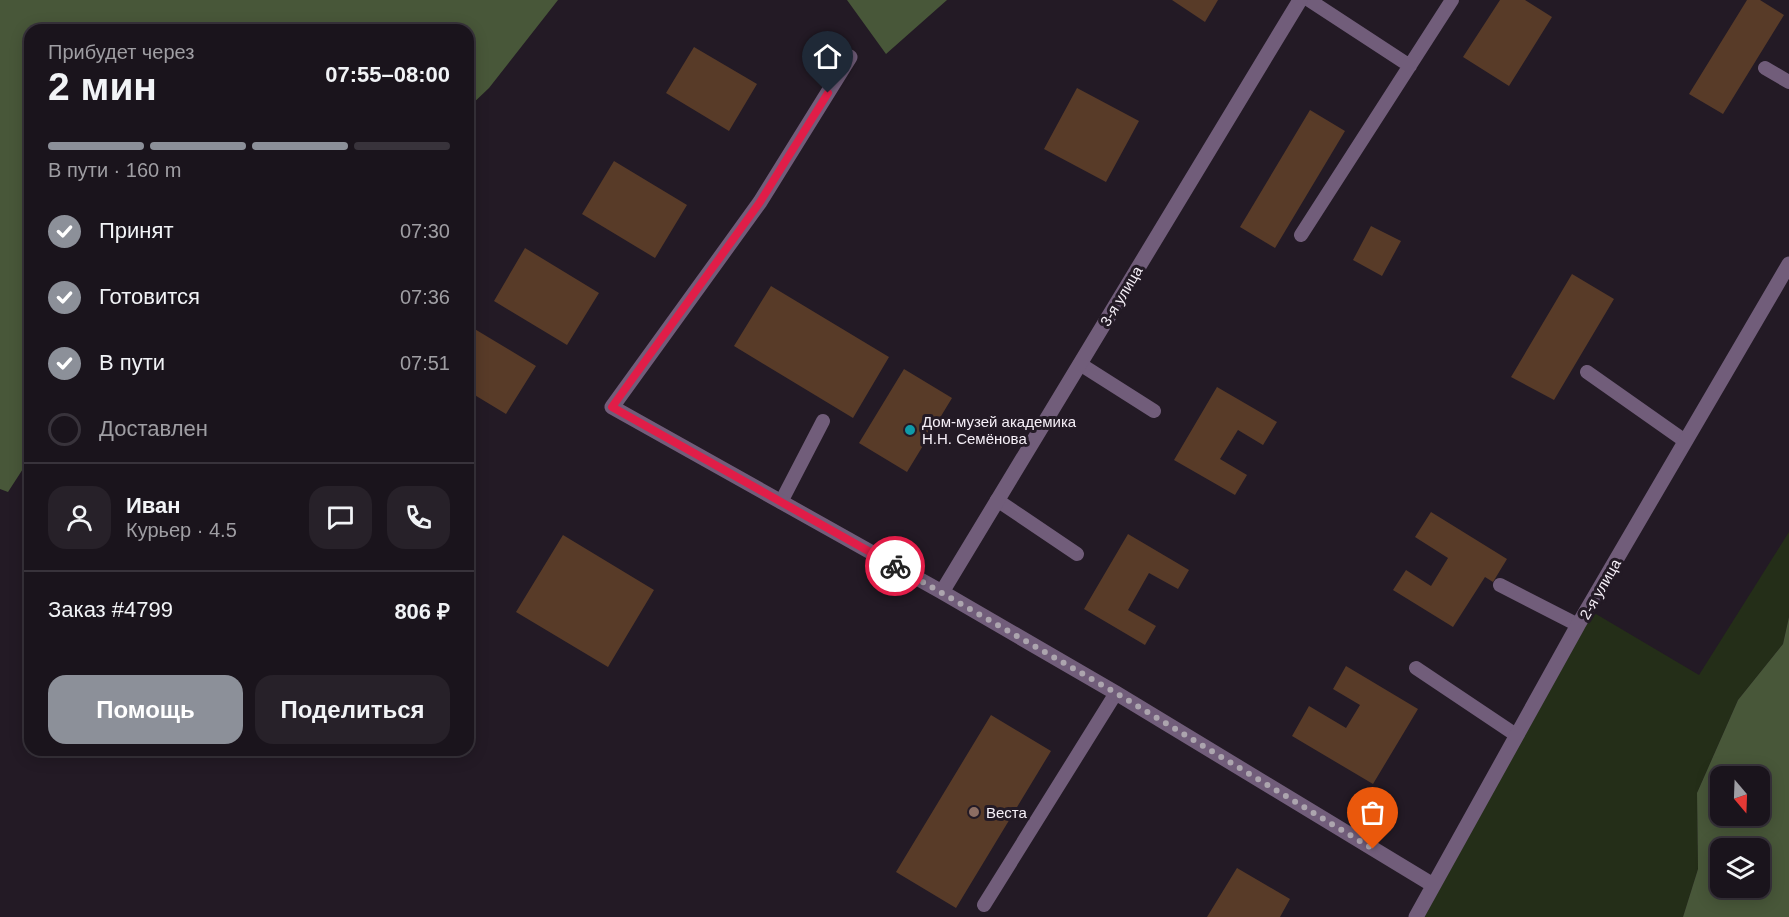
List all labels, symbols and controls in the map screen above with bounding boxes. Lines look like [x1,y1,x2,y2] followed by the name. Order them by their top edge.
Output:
[802,31,853,93] pin
[811,40,844,73] icon: home
[48,41,194,63] text: Прибудет через
[325,62,450,87] text: 07:55–08:00
[48,65,157,108] text: 2 мин
[48,159,181,181] text: В пути · 160 m
[48,215,81,248] icon: check
[99,218,173,243] text: Принят
[400,220,450,242] text: 07:30
[1096,262,1146,329] street label: 3-я улица
[48,281,81,314] icon: check
[99,284,200,309] text: Готовится
[400,286,450,308] text: 07:36
[48,347,81,380] icon: check
[99,350,165,375] text: В пути
[400,352,450,374] text: 07:51
[922,413,1077,447] place label: Дом-музей академика Н.Н. Семёнова
[99,416,208,441] text: Доставлен
[903,423,917,437] marker: Дом-музей академика Н.Н. Семёнова
[48,486,111,549] button: person
[309,486,372,549] button: chat
[387,486,450,549] button: phone
[126,493,181,518] text: Иван
[126,519,237,541] text: Курьер · 4.5
[865,536,925,596] courier
[879,550,912,583] icon: bike
[1576,555,1624,622] street label: 2-я улица
[48,597,173,622] text: Заказ #4799
[394,599,450,624] text: 806 ₽
[48,675,243,744] button: Помощь
[255,675,450,744] button: Поделиться
[1710,766,1770,826] north arrow
[1710,766,1770,898] map controls
[1347,787,1398,849] pin
[1356,796,1389,829] icon: bag
[986,804,1028,821] place label: Веста
[967,805,981,819] marker: Веста
[1710,838,1770,898] button: layers

